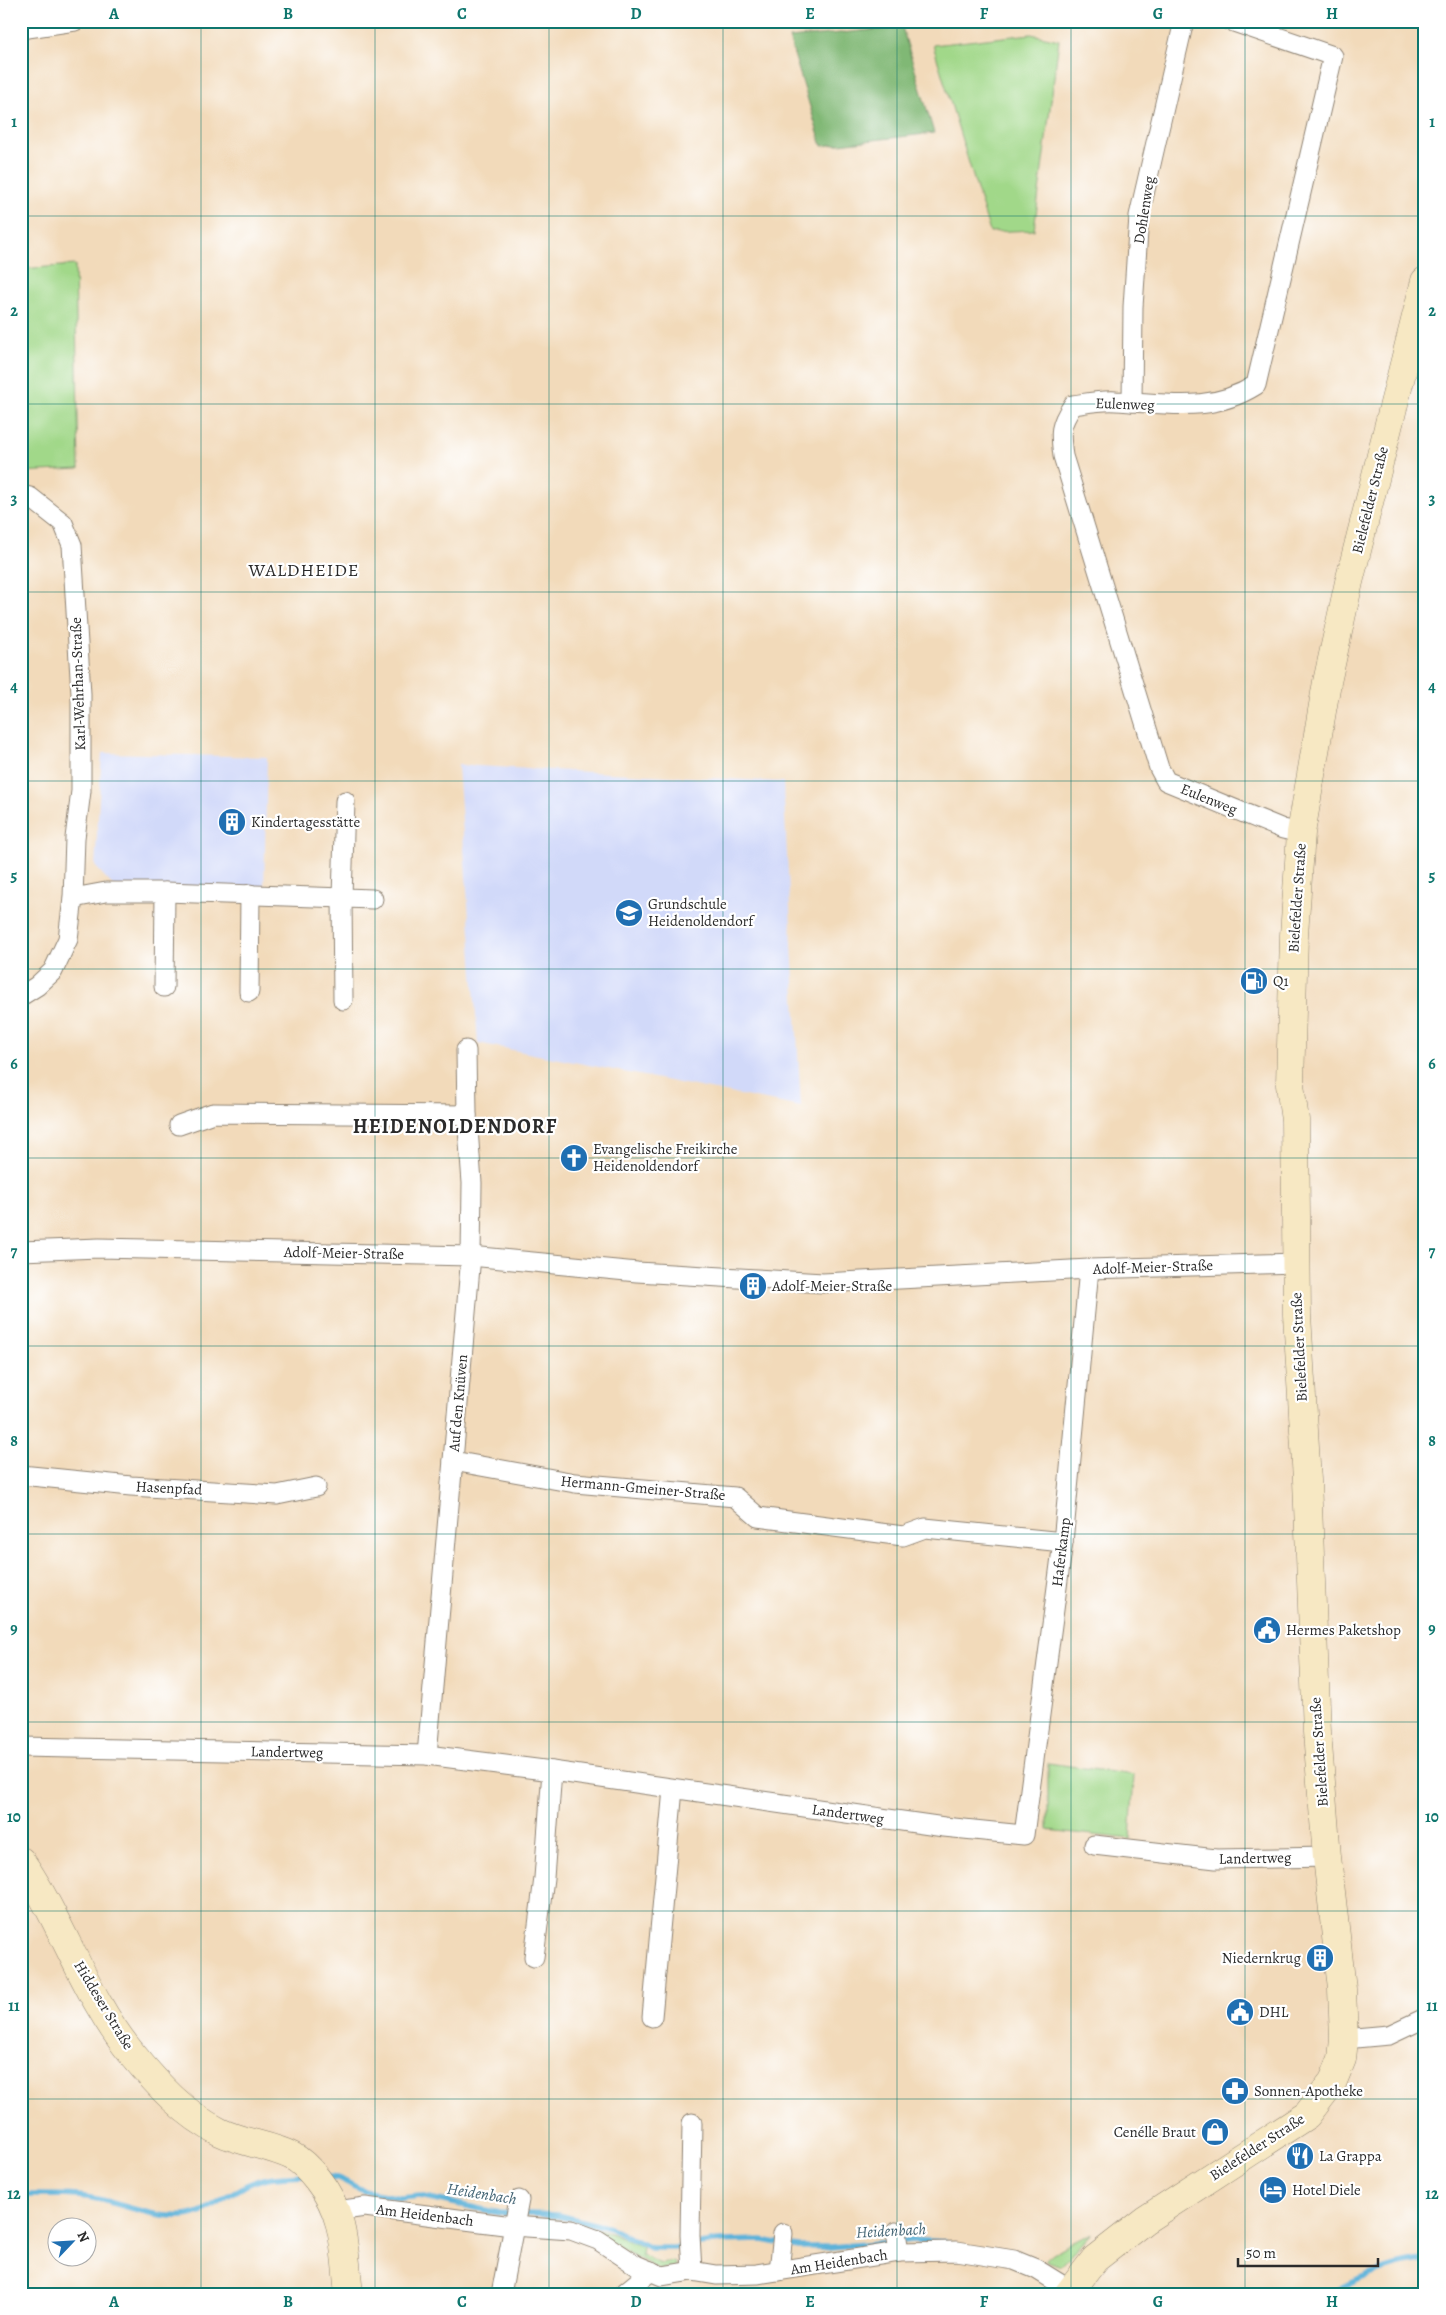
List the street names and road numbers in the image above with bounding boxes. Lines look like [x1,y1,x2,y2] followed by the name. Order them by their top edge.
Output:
[1129,174,1159,246] street label: Dohlenweg
[1095,393,1156,415] street label: Eulenweg
[1347,444,1393,556] street label: Bielefelder Straße
[66,617,90,751] street label: Karl-Wehrhan-Straße
[1178,779,1241,820] street label: Eulenweg
[1283,842,1311,953] street label: Bielefelder Straße
[283,1242,405,1264] street label: Adolf-Meier-Straße
[1092,1255,1214,1279] street label: Adolf-Meier-Straße
[1286,1291,1312,1402] street label: Bielefelder Straße
[444,1354,472,1453] street label: Auf den Knüven
[560,1471,727,1505] street label: Hermann-Gmeiner-Straße
[135,1476,204,1500] street label: Hasenpfad
[1047,1516,1075,1588] street label: Haferkamp
[1305,1696,1333,1807] street label: Bielefelder Straße
[250,1741,324,1763] street label: Landertweg
[811,1799,886,1829] street label: Landertweg
[1218,1847,1292,1869] street label: Landertweg
[69,1957,139,2054] street label: Hiddeser Straße
[1206,2109,1309,2185] street label: Bielefelder Straße
[374,2199,475,2231] street label: Am Heidenbach
[788,2244,889,2280] street label: Am Heidenbach

